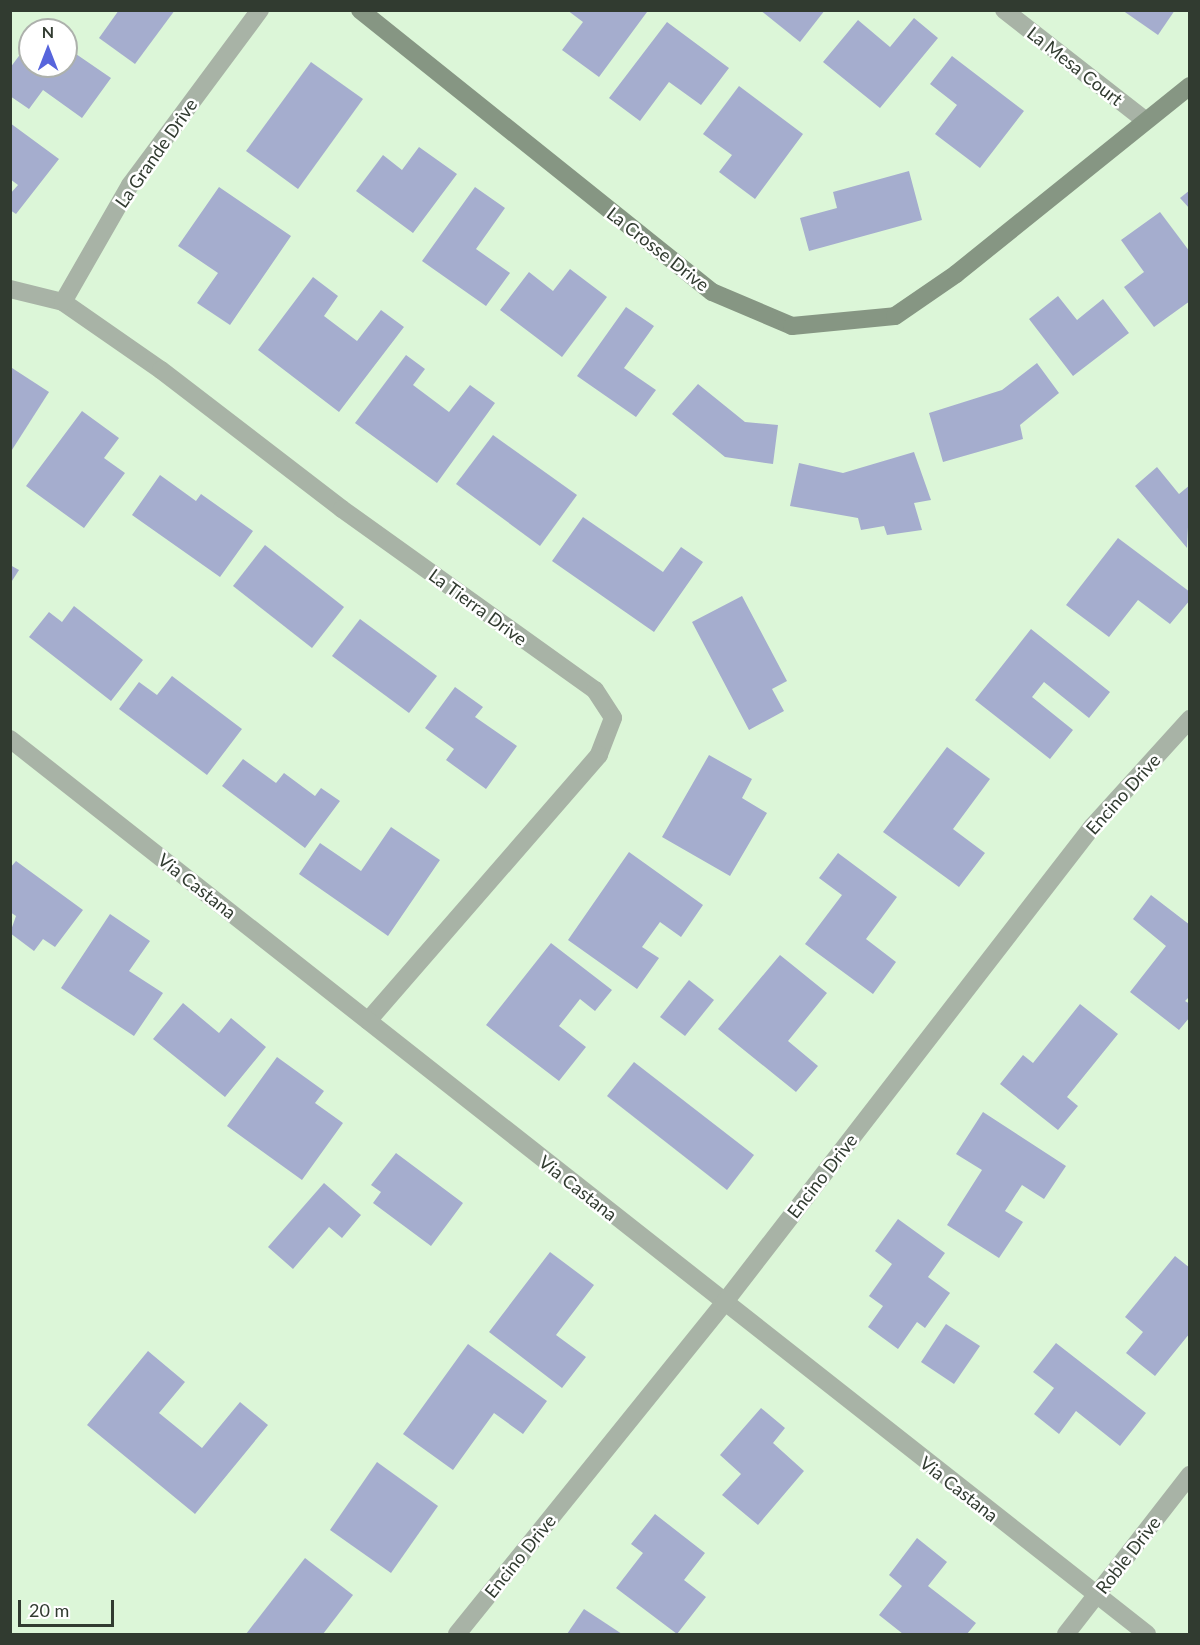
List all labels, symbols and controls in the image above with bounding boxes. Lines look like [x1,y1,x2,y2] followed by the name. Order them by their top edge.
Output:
[18,18,78,78] north arrow
[42,22,54,41] text: N
[1023,22,1127,110] street label: La Mesa Court
[110,94,202,212] street label: La Grande Drive
[603,202,713,296] street label: La Crosse Drive
[424,564,532,650] street label: La Tierra Drive
[1081,749,1165,839] street label: Encino Drive
[154,849,240,923] street label: Via Castana
[782,1130,862,1222] street label: Encino Drive
[535,1151,621,1225] street label: Via Castana
[916,1452,1002,1526] street label: Via Castana
[480,1510,560,1602] street label: Encino Drive
[1091,1512,1165,1598] street label: Roble Drive
[21,1588,117,1626] scale bar
[29,1599,69,1621] text: 20 m

